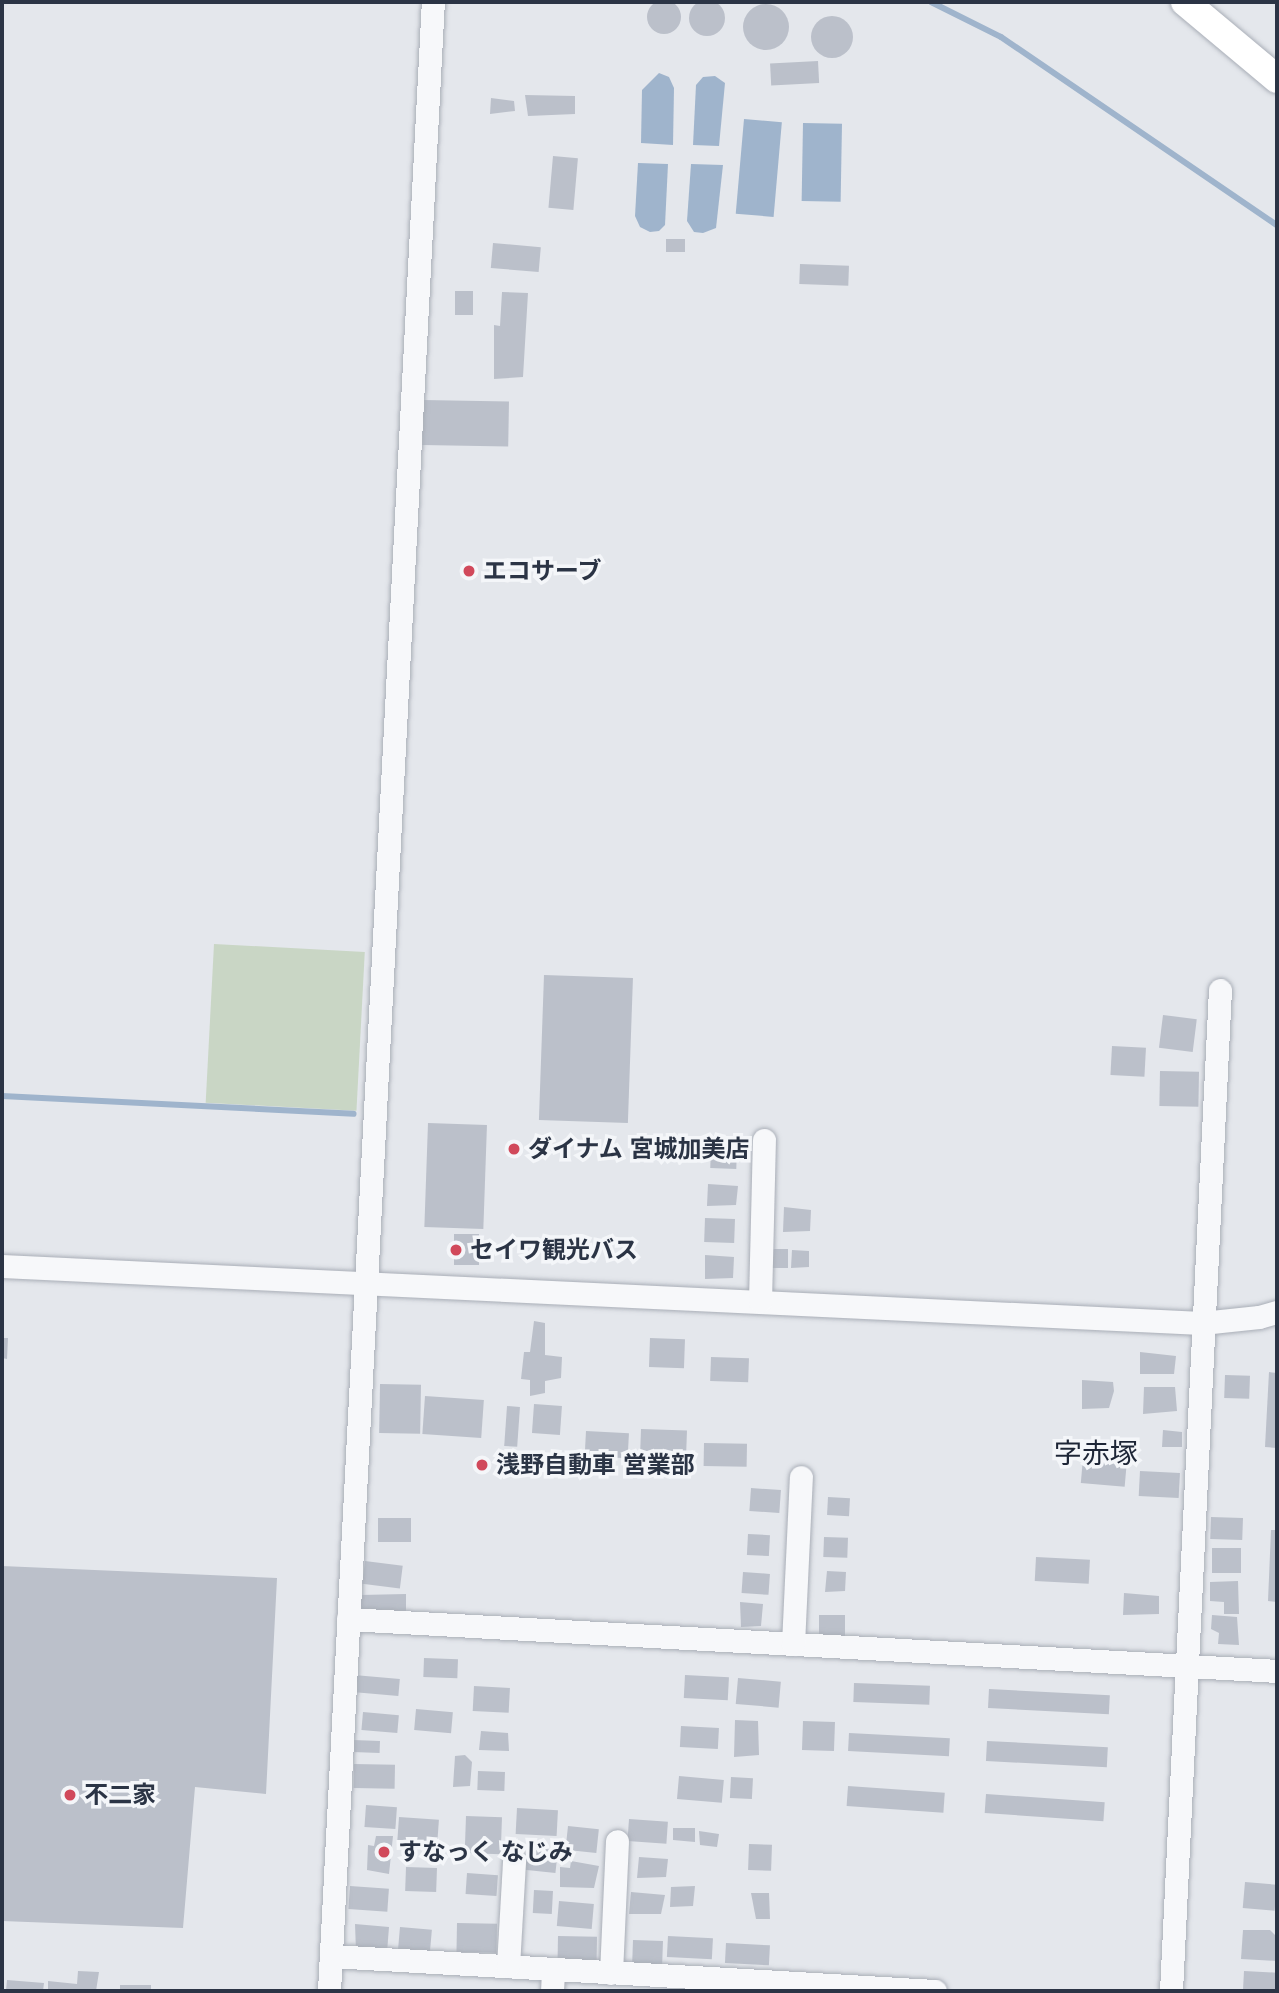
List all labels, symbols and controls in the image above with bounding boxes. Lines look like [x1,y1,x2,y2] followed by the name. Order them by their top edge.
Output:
[483,557,603,585] place label: エコサーブ
[461,563,477,579] marker: エコサーブ
[528,1135,751,1163] place label: ダイナム 宮城加美店
[506,1141,522,1157] marker: ダイナム 宮城加美店
[470,1236,638,1264] place label: セイワ観光バス
[448,1242,464,1258] marker: セイワ観光バス
[1054,1437,1138,1471] district label: 字赤塚
[496,1451,695,1479] place label: 浅野自動車 営業部
[474,1457,490,1473] marker: 浅野自動車 営業部
[84,1781,156,1809] place label: 不二家
[62,1787,78,1803] marker: 不二家
[398,1838,573,1866] place label: すなっく なじみ
[376,1844,392,1860] marker: すなっく なじみ

